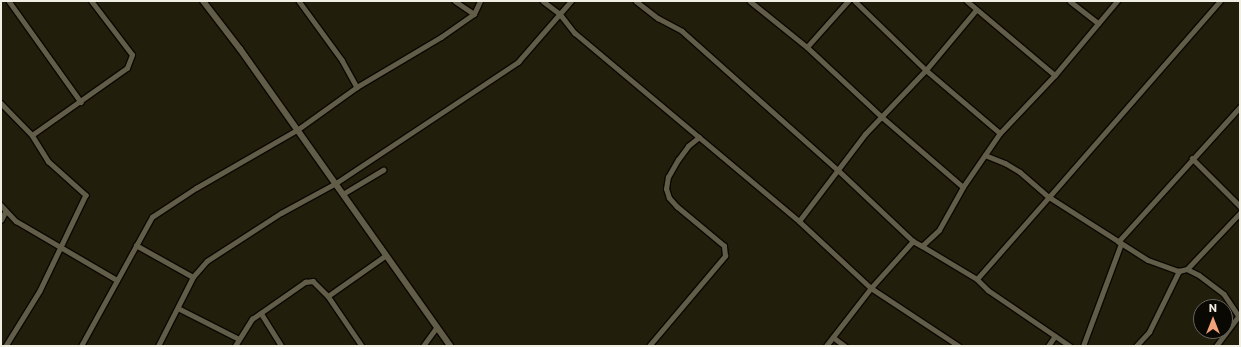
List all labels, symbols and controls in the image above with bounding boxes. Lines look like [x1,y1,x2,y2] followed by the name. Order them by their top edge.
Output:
[1193,299,1233,339] north arrow
[1209,301,1217,314] text: N

